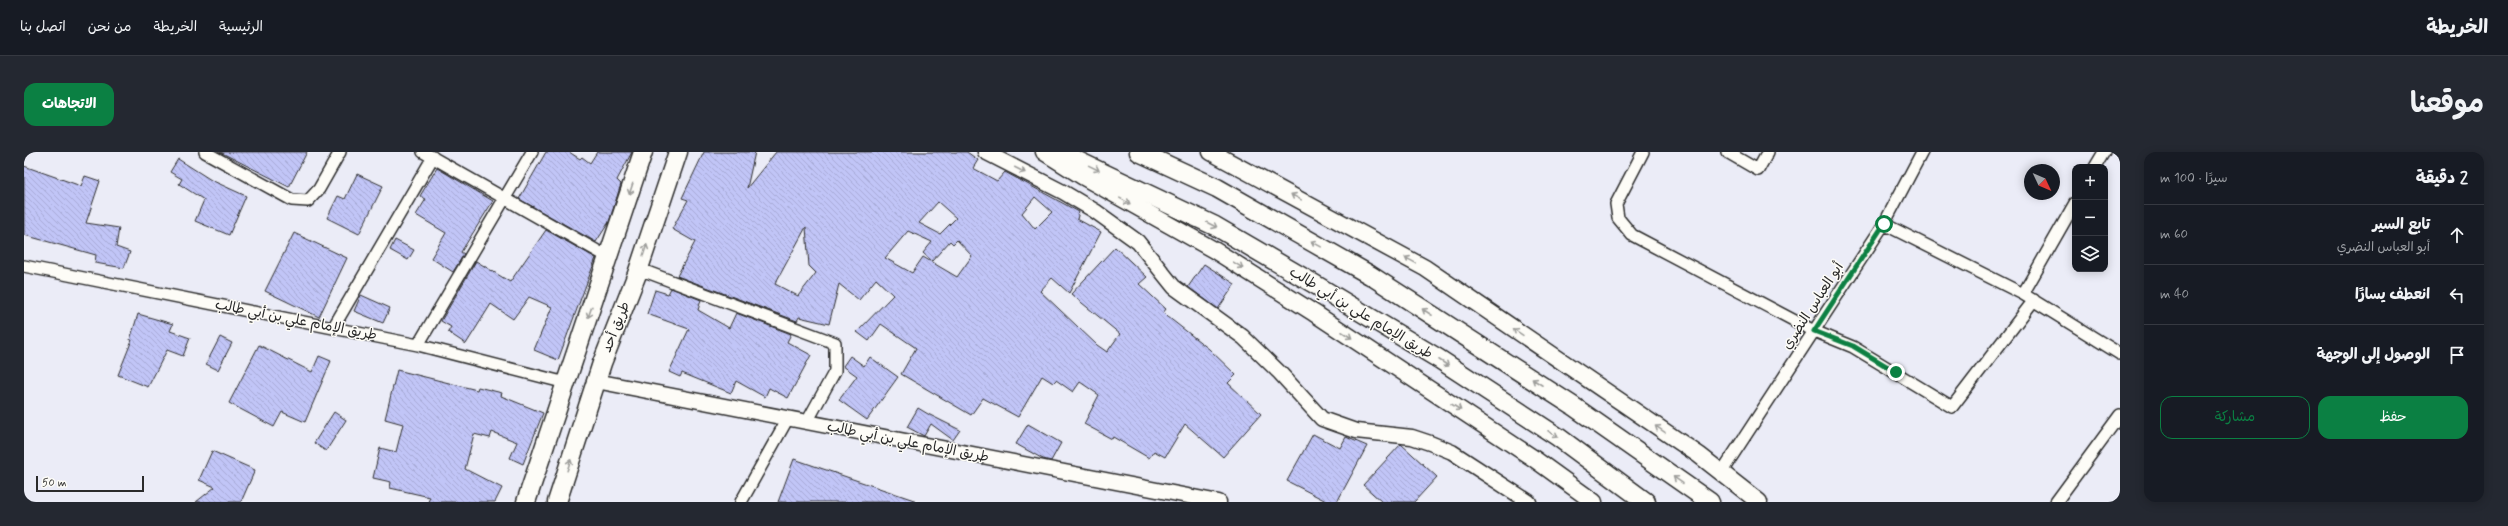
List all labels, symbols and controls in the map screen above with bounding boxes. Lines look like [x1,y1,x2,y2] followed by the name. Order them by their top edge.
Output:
[2426,15,2488,40] text: الخريطة
[20,18,66,36] text: اتصل بنا
[88,18,131,36] text: من نحن
[153,18,197,36] text: الخريطة
[219,18,263,36] text: الرئيسية
[24,83,114,126] button: الاتجاهات
[2410,86,2484,123] text: موقعنا
[2024,164,2060,200] north arrow
[2072,164,2108,272] map controls
[2072,164,2108,200] button: +
[1088,165,1100,172] one-way arrow
[1013,167,1025,174] one-way arrow
[2416,167,2468,189] text: 2 دقيقة
[2160,170,2228,187] text: سيرًا · 100 m
[627,182,634,195] one-way arrow
[1290,193,1302,200] one-way arrow
[1119,197,1131,205] one-way arrow
[2072,200,2108,236] button: −
[1875,215,1893,233] route start
[2372,215,2430,235] text: تابع السير
[1205,221,1217,229] one-way arrow
[2446,224,2468,246] icon: ahead
[2160,226,2188,243] text: 60 m
[2072,236,2108,272] button: layers
[2337,239,2430,256] text: أبو العباس النضري
[1310,240,1322,248] one-way arrow
[642,244,649,257] one-way arrow
[1404,255,1416,263] one-way arrow
[1778,259,1849,354] street label: أبو العباس النضري
[1232,262,1244,270] one-way arrow
[1284,263,1436,366] street label: طريق الإمام علي بن أبي طالب
[2446,284,2468,306] icon: left
[2355,285,2430,305] text: انعطف يسارًا
[2160,286,2189,303] text: 40 m
[213,295,379,347] street label: طريق الإمام علي بن أبي طالب
[598,299,634,355] street label: طريق أحد
[585,306,593,318] one-way arrow
[1422,308,1433,316] one-way arrow
[1513,328,1524,336] one-way arrow
[1341,332,1353,340] one-way arrow
[2446,344,2468,366] icon: arrive
[2316,345,2430,365] text: الوصول إلى الوجهة
[1438,359,1450,367] one-way arrow
[1887,363,1905,381] route end
[1531,378,1542,387] one-way arrow
[2160,396,2310,439] button: مشاركة
[2318,396,2468,439] button: حفظ
[1450,403,1461,411] one-way arrow
[825,417,991,469] street label: طريق الإمام علي بن أبي طالب
[1655,425,1666,433] one-way arrow
[1547,429,1558,438] one-way arrow
[566,459,573,472] one-way arrow
[36,474,144,493] scale bar
[42,476,67,490] text: 50 m
[1673,476,1684,484] one-way arrow

